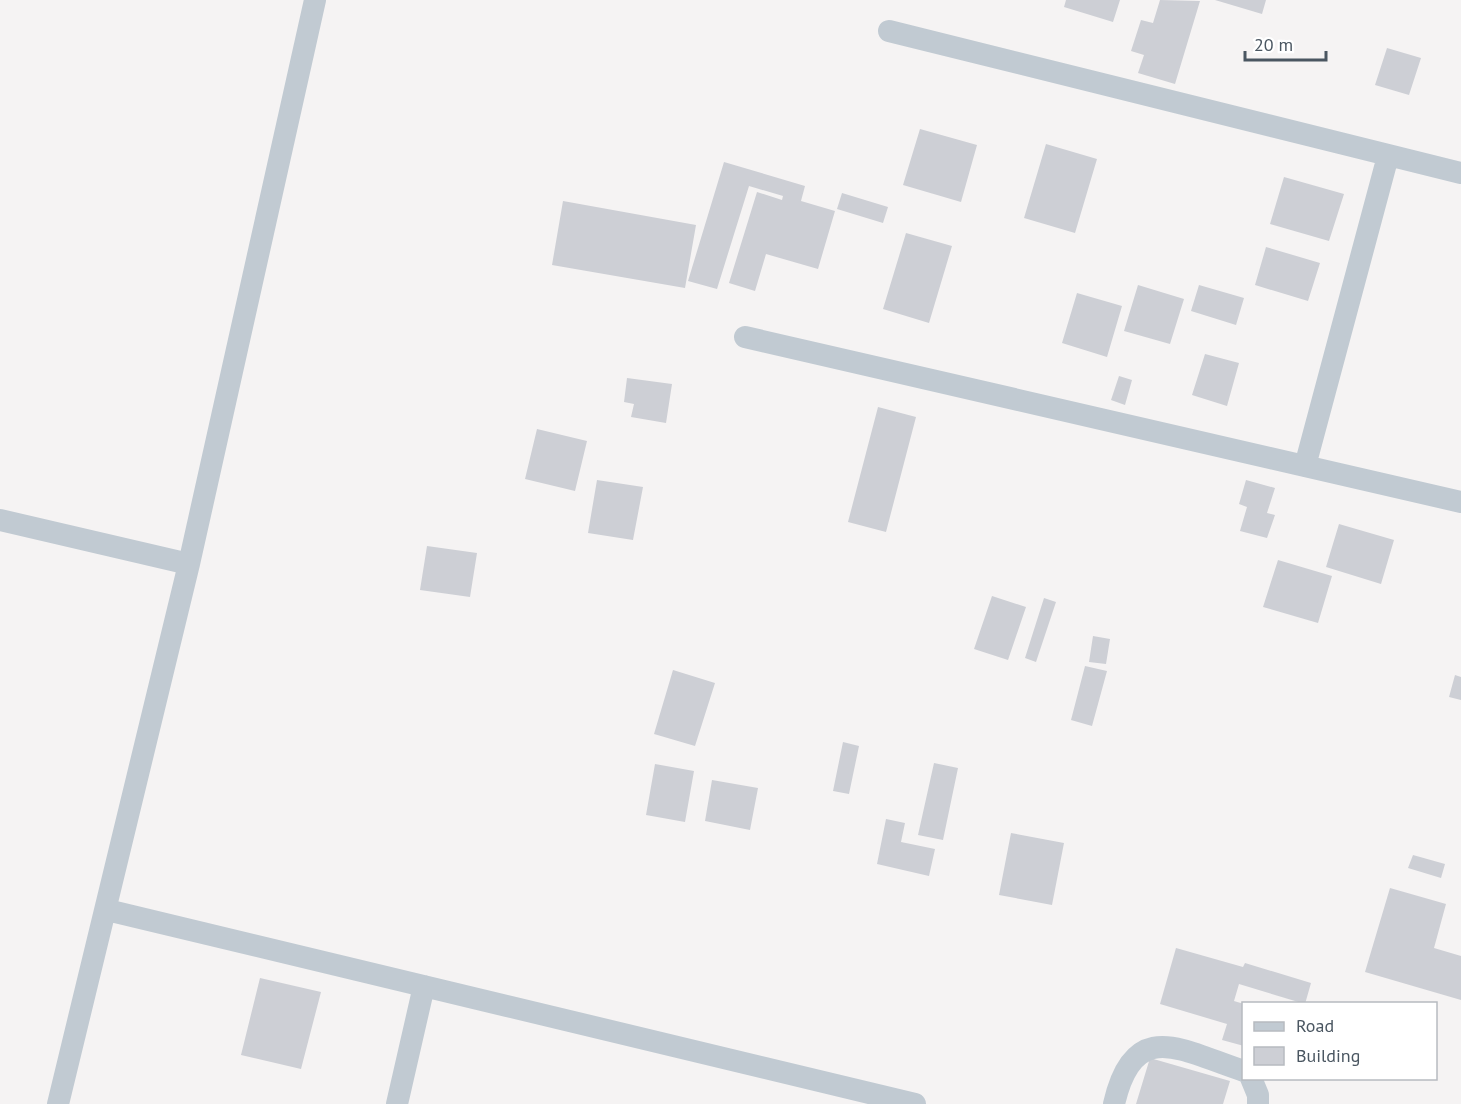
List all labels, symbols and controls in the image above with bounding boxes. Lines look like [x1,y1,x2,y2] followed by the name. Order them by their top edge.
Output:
[1245,24,1326,62] scale bar
[1254,33,1293,56] text: 20 m
[1242,1002,1437,1080] legend
[1296,1014,1334,1037] text: Road
[1296,1044,1360,1067] text: Building

